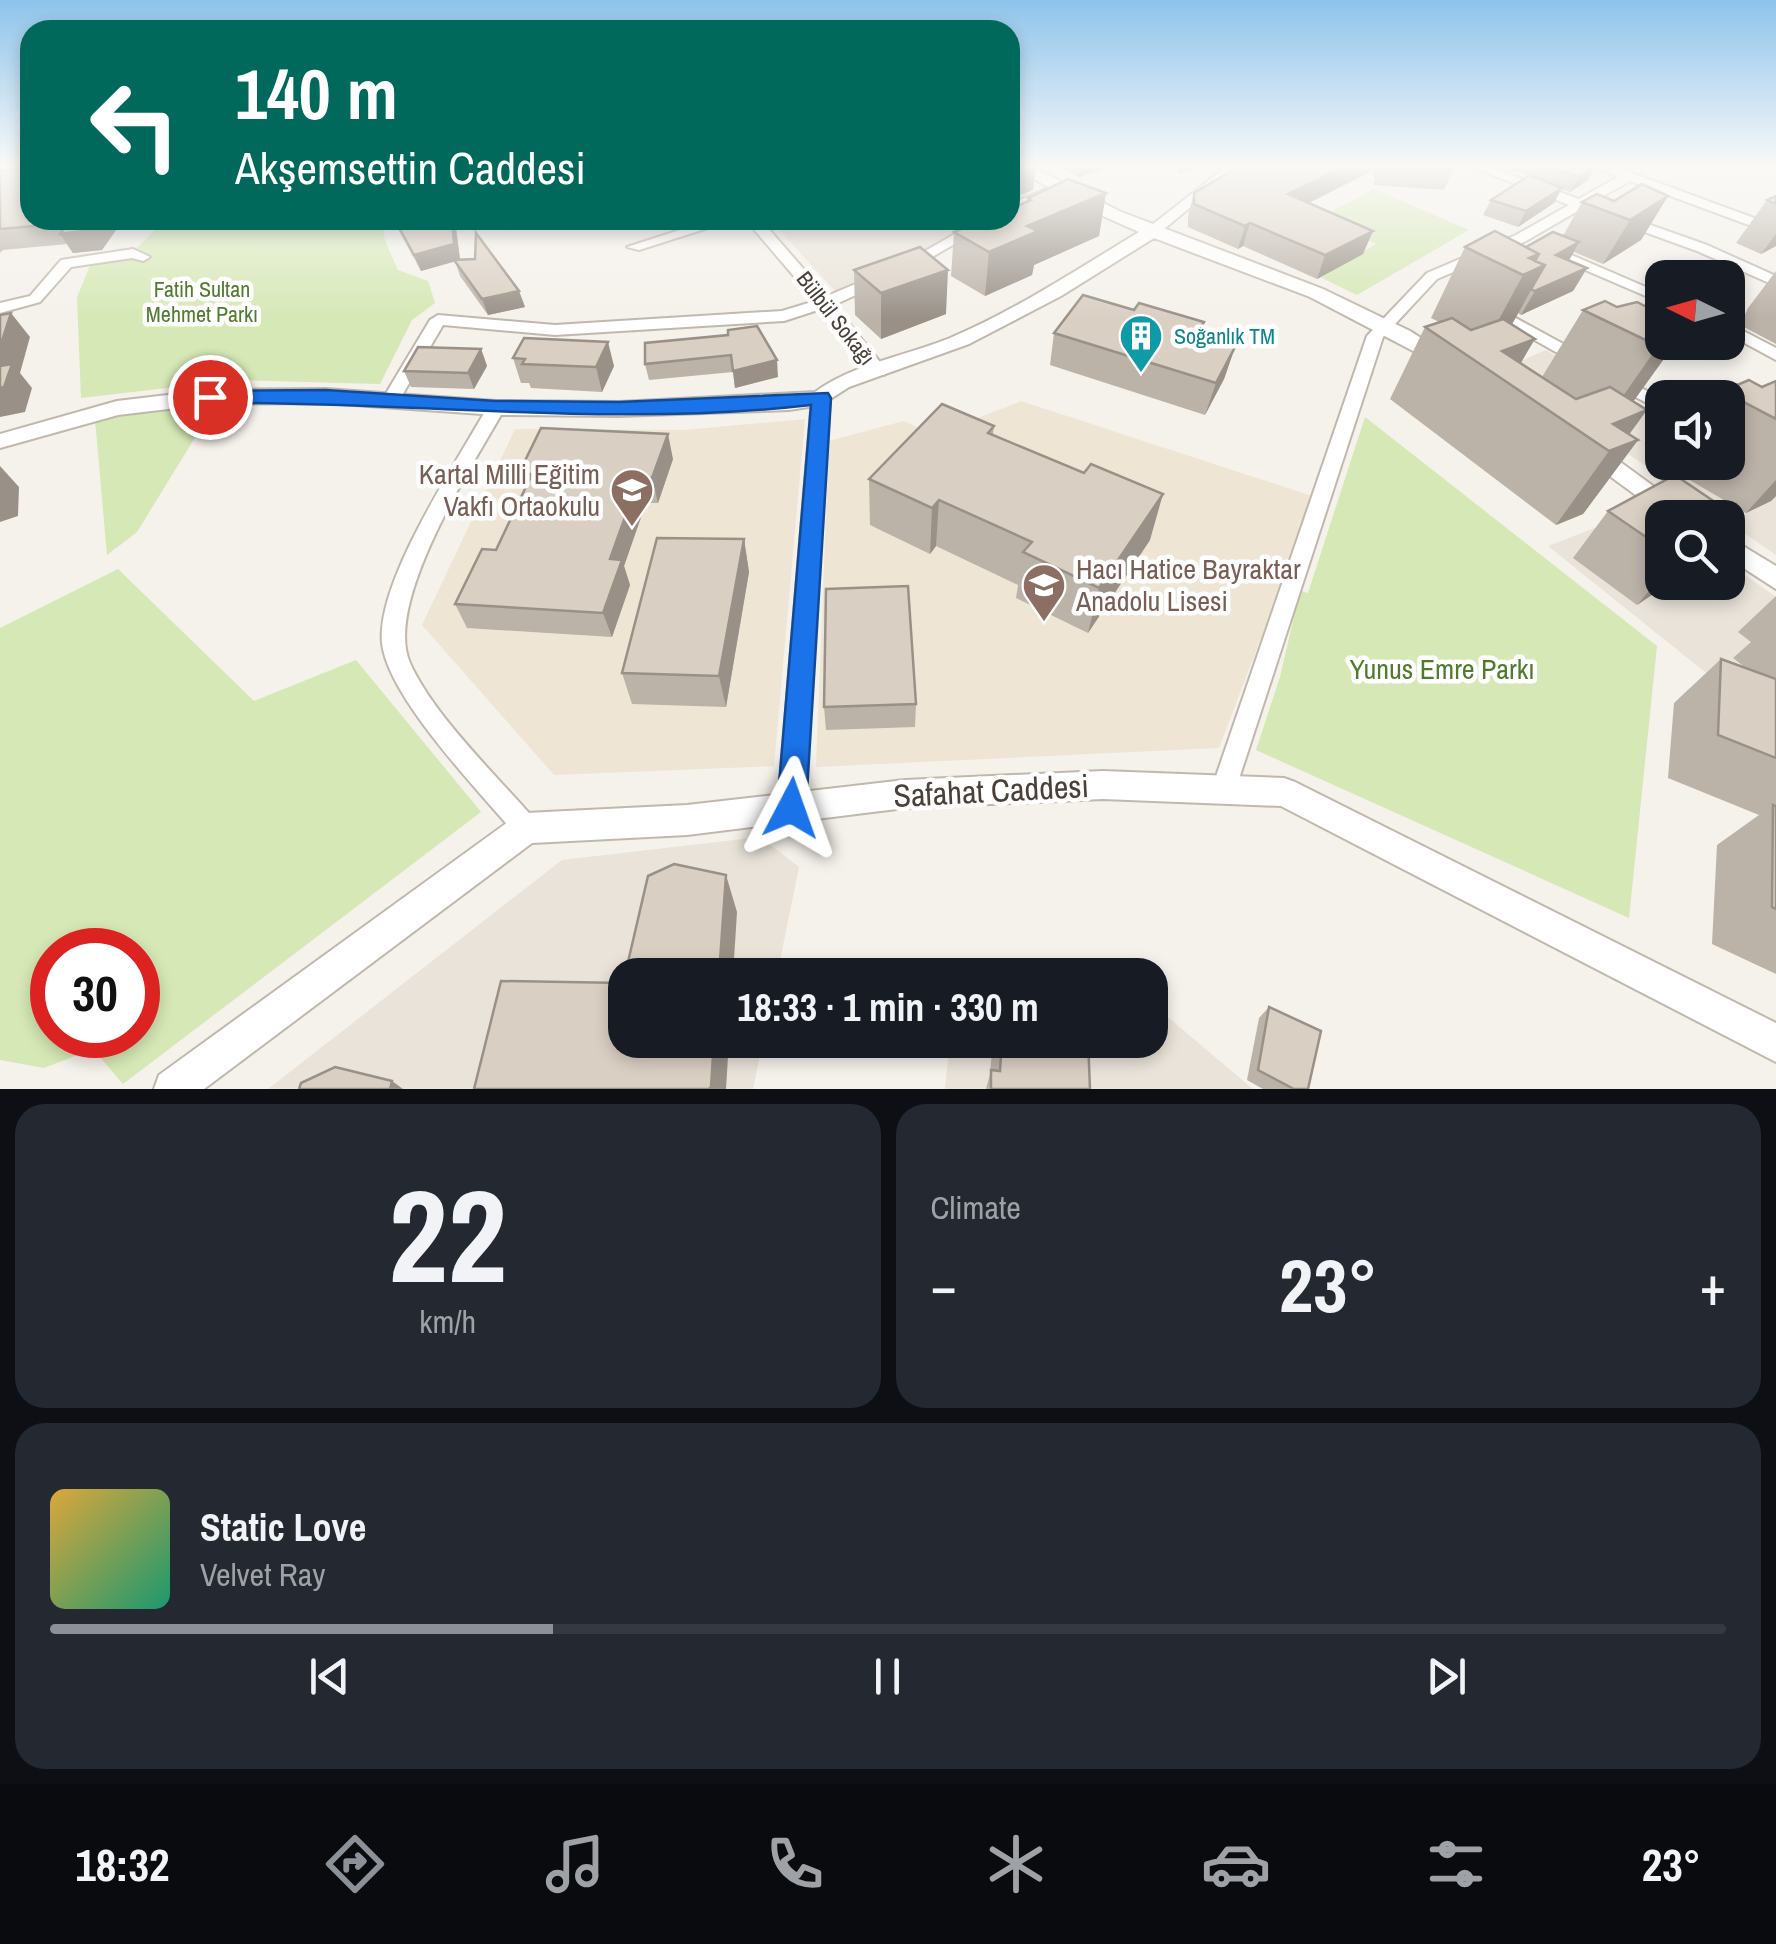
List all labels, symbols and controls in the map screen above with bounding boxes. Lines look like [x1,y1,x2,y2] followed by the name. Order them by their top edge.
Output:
[235,47,398,141] text: 140 m
[70,60,200,190] icon: left
[235,137,586,198] text: Akşemsettin Caddesi
[1645,260,1745,360] north arrow
[1645,260,1745,600] map controls
[790,265,882,371] street label: Bülbül Sokağı
[146,274,258,329] park label: Fatih Sultan Mehmet Parkı
[1118,313,1164,374] building icon: Soğanlık TM
[1174,321,1275,351] place label: Soğanlık TM
[168,355,253,440] pin
[183,370,238,425] icon: arrive
[1645,380,1745,480] button: sound
[419,455,600,525] place label: Kartal Milli Eğitim Vakfı Ortaokulu
[609,467,655,528] school or university icon: Kartal Milli Eğitim Vakfı Ortaokulu
[1645,500,1745,600] button: search
[1075,550,1301,620] place label: Hacı Hatice Bayraktar Anadolu Lisesi
[1021,562,1067,623] school or university icon: Hacı Hatice Bayraktar Anadolu Lisesi
[1349,650,1535,688] park label: Yunus Emre Parkı
[739,756,843,860] position arrow
[892,764,1090,817] street label: Safahat Caddesi
[30,928,160,1058] speed limit sign: 30
[737,982,1039,1033] text: 18:33 · 1 min · 330 m
[388,1147,507,1323] text: 22
[931,1186,1021,1229] text: Climate
[1279,1234,1377,1335] text: 23°
[931,1248,957,1322] text: −
[1700,1248,1726,1322] text: +
[419,1300,476,1343] text: km/h
[200,1502,366,1553] text: Static Love
[200,1553,325,1596] text: Velvet Ray
[302,1649,357,1704] icon: previous
[860,1649,915,1704] icon: pause
[1419,1649,1474,1704] icon: next
[320,1829,390,1899] icon: directions
[540,1829,610,1899] icon: music
[760,1829,830,1899] icon: phone
[981,1829,1051,1899] icon: climate
[1201,1829,1271,1899] icon: car
[1421,1829,1491,1899] icon: filters
[75,1834,170,1895] text: 18:32
[1642,1834,1701,1895] text: 23°

